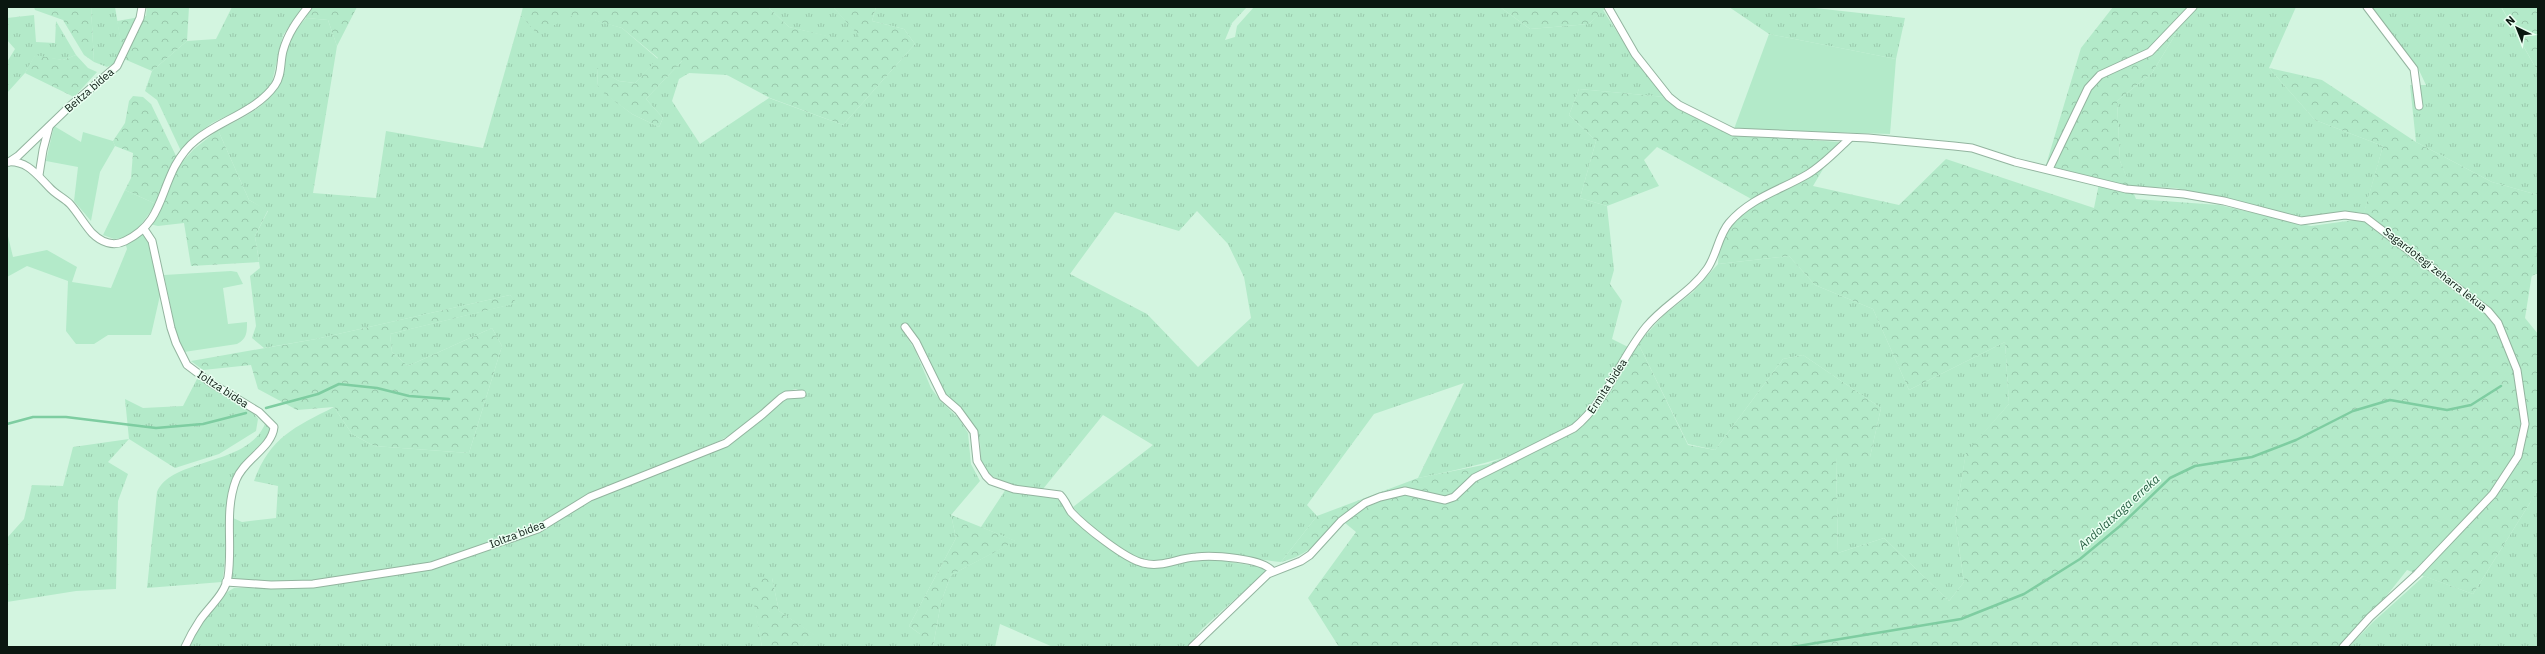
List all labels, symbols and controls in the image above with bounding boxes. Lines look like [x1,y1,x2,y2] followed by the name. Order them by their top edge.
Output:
[2497,8,2537,48] north arrow
[2502,13,2518,29] text: N
[61,65,117,115] street label: Beitza bidea
[2380,224,2490,314] street label: Sagardotegi zeharra lekua
[1584,356,1630,416] street label: Ermita bidea
[195,367,251,411] street label: Ioltza bidea
[2074,471,2163,553] water label: Andolatxaga erreka
[487,517,547,551] street label: Ioltza bidea

